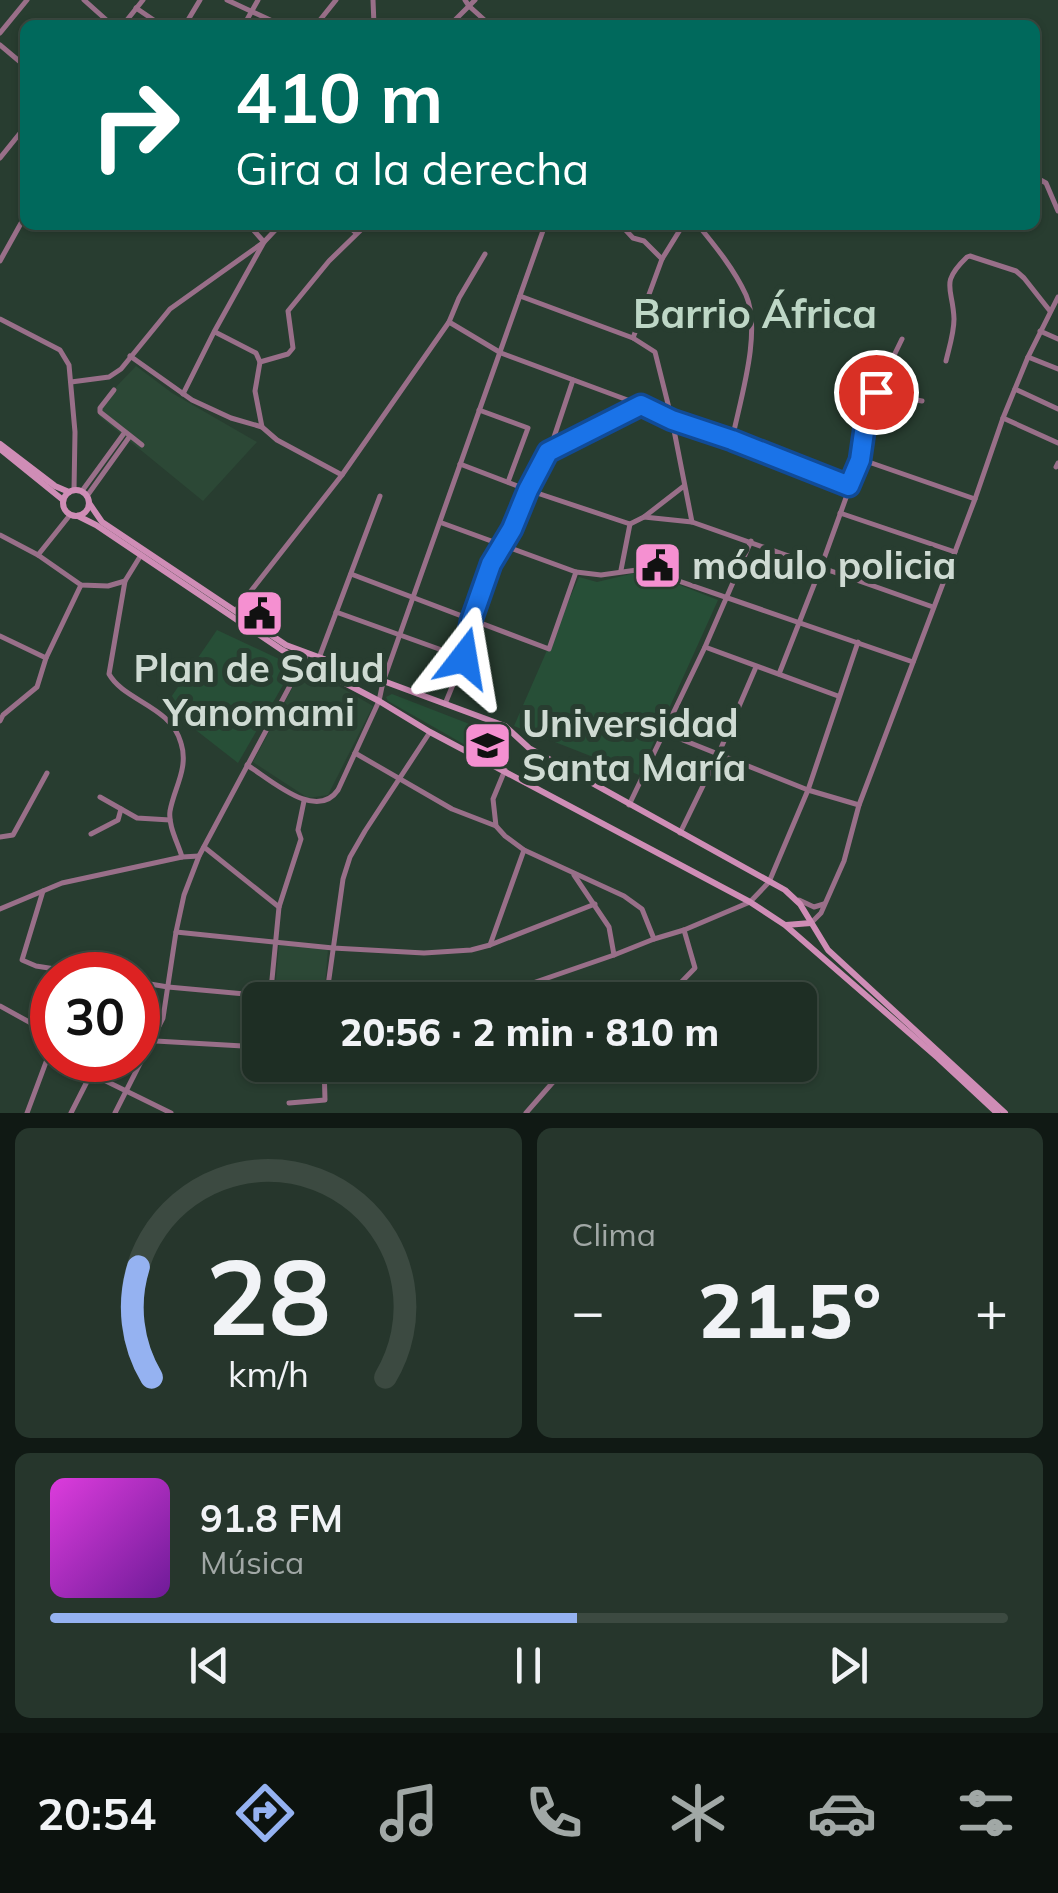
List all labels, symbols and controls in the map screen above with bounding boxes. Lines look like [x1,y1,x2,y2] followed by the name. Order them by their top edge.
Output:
[235,53,443,141] text: 410 m
[70,60,200,190] icon: right
[235,140,589,196] text: Gira a la derecha
[633,288,877,338] district label: Barrio África
[834,350,919,435] pin
[849,365,904,420] icon: arrive
[631,539,683,591] public building icon: módulo policia
[692,541,956,589] place label: módulo policia
[233,588,285,640] public building icon: Plan de Salud Yanomami
[412,606,516,710] position arrow
[133,644,385,736] place label: Plan de Salud Yanomami
[522,699,746,791] place label: Universidad Santa María
[461,719,513,771] school or university icon: Universidad Santa María
[30,952,160,1082] speed limit sign: 30
[340,1008,719,1056] text: 20:56 · 2 min · 810 m
[572,1214,656,1254] text: Clima
[206,1230,331,1361] text: 28
[698,1263,881,1357] text: 21.5°
[572,1276,605,1345] text: −
[975,1276,1008,1345] text: +
[228,1351,309,1396] text: km/h
[200,1494,343,1542] text: 91.8 FM
[200,1542,304,1582] text: Música
[182,1638,237,1693] icon: previous
[501,1638,556,1693] icon: pause
[821,1638,876,1693] icon: next
[230,1778,300,1848] icon: directions
[374,1778,444,1848] icon: music
[519,1778,589,1848] icon: phone
[663,1778,733,1848] icon: climate
[807,1778,877,1848] icon: car
[951,1778,1021,1848] icon: filters
[37,1785,156,1841] text: 20:54

